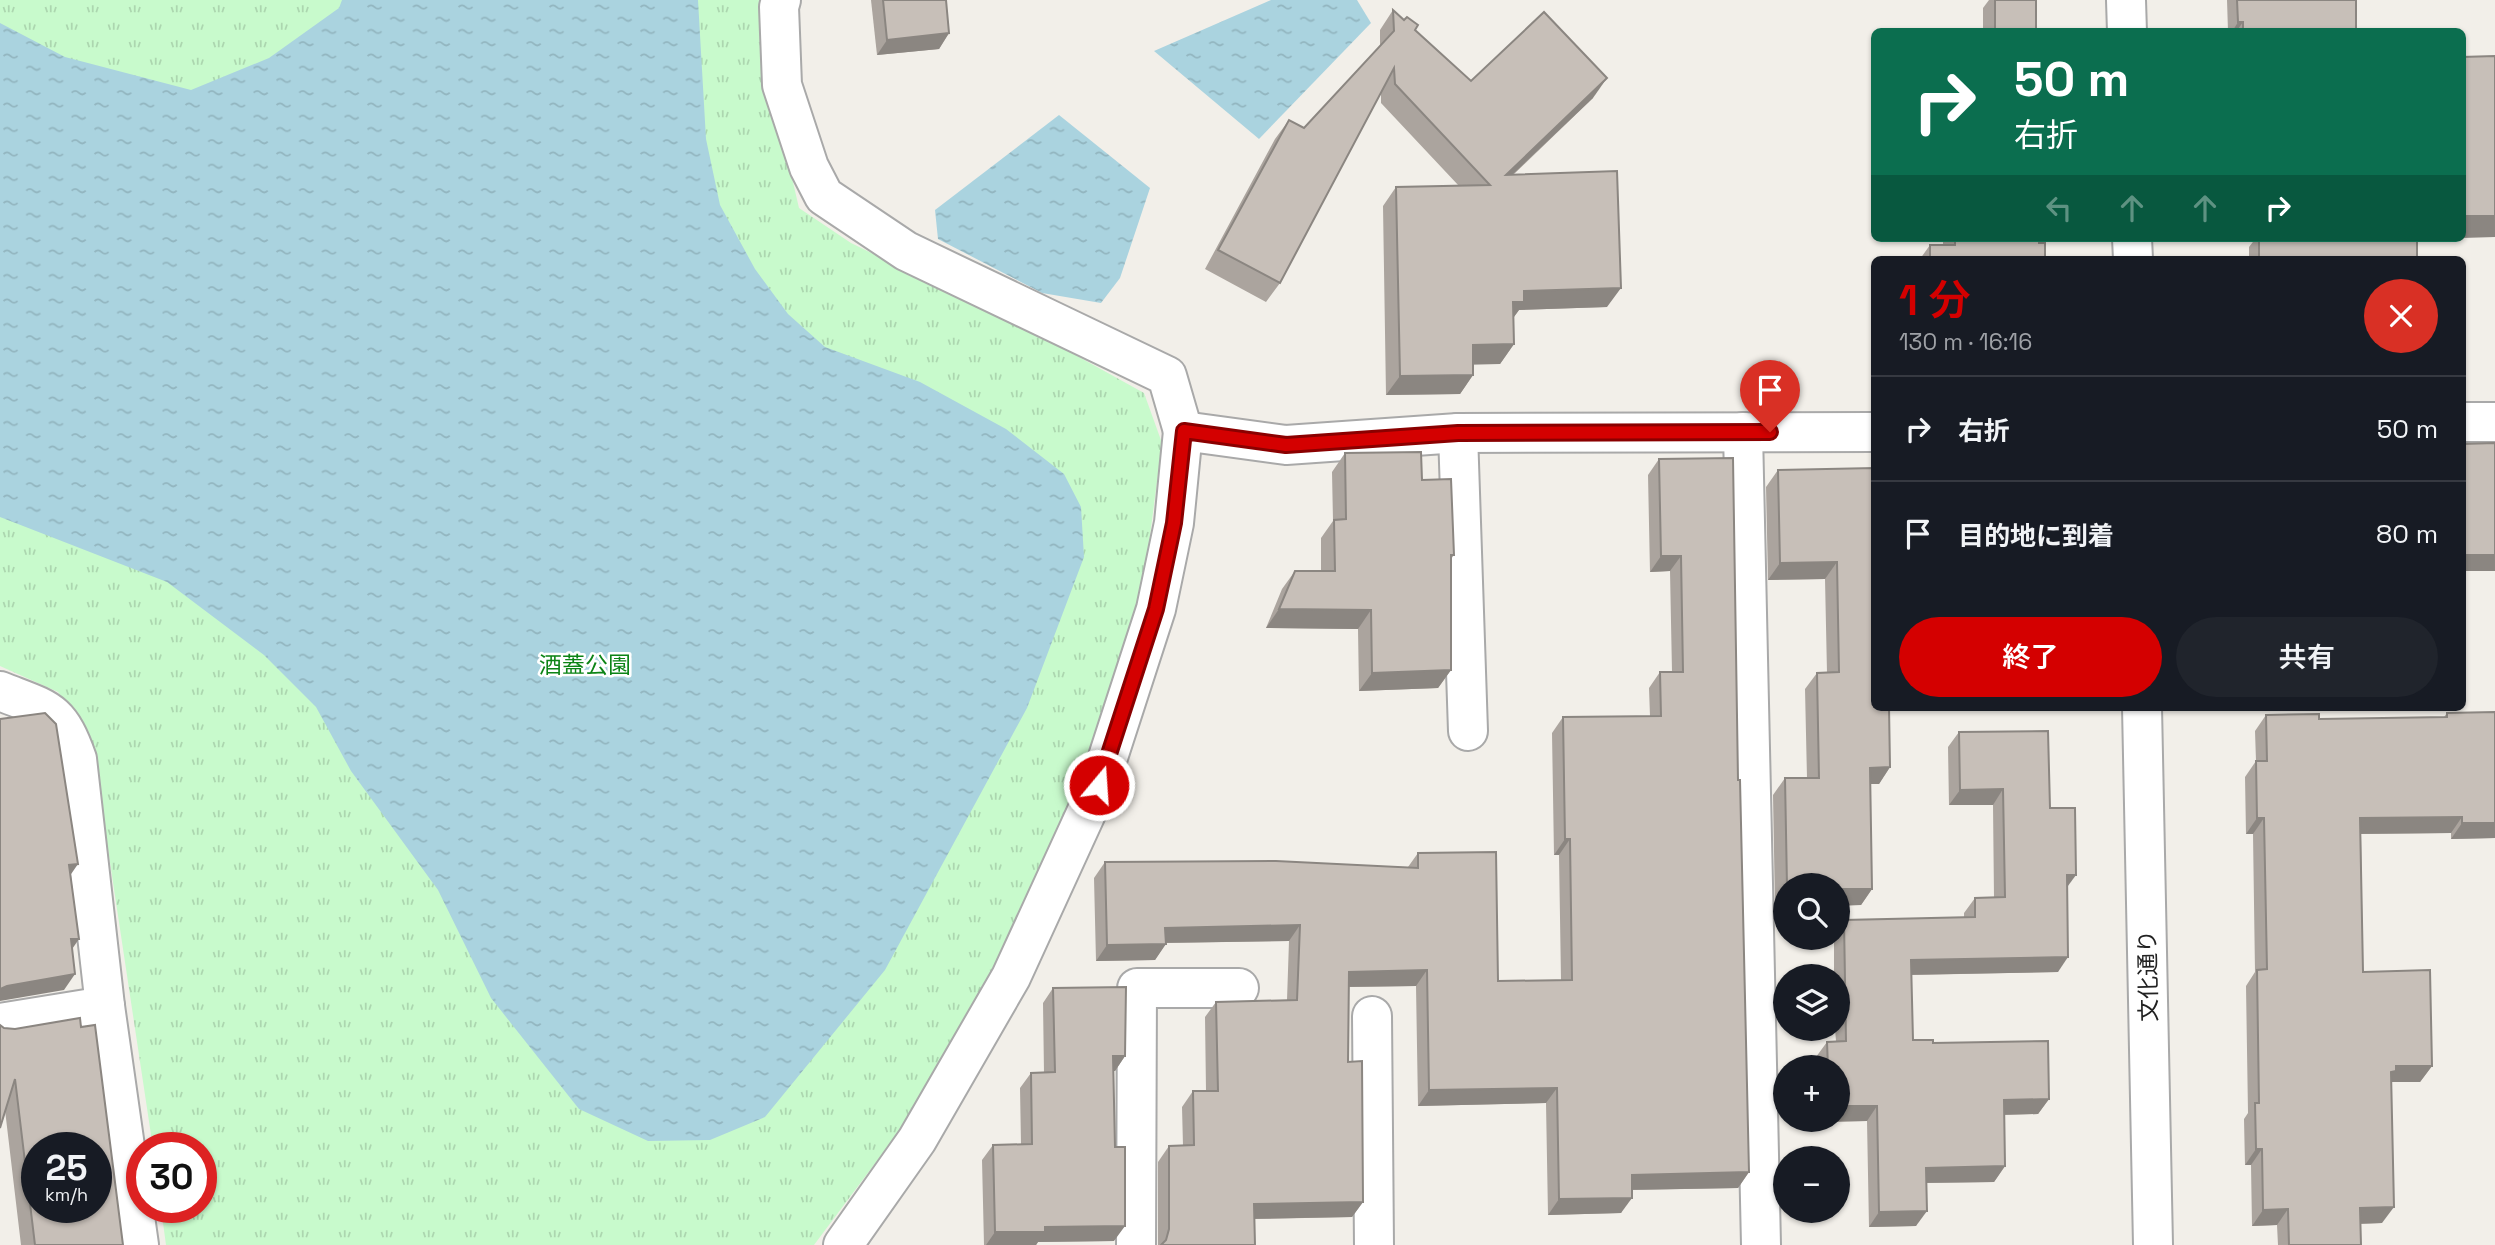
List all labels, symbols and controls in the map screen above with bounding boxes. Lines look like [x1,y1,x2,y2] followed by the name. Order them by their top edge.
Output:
[2014,48,2129,110] text: 50 m
[1899,56,1990,147] icon: right
[2014,115,2078,155] text: 右折
[2040,189,2078,227] icon: left
[2113,189,2151,227] icon: ahead
[2186,189,2224,227] icon: ahead
[2259,189,2297,227] icon: right
[1899,274,1971,327] text: 1 分
[2364,279,2438,353] button: close
[1899,327,2032,357] text: 130 m · 16:16
[1740,360,1800,432] pin
[1751,371,1789,409] icon: arrive
[1899,410,1937,448] icon: right
[2377,412,2438,446] text: 50 m
[1958,414,2010,448] text: 右折
[1899,515,1937,553] icon: arrive
[2376,517,2438,551] text: 80 m
[1958,519,2114,553] text: 目的地に到着
[1899,617,2162,697] button: 終了
[2176,617,2438,697] button: 共有
[539,650,631,680] park label: 酒蓋公園
[1062,748,1136,822] position arrow
[1773,873,1850,1223] map controls
[1773,873,1850,950] button: search
[2132,930,2164,1022] street label: 文化通り
[1773,964,1850,1041] button: layers
[1773,1055,1850,1132] button: +
[126,1132,217,1223] speed limit sign: 30
[46,1146,87,1190] text: 25
[1773,1146,1850,1223] button: −
[45,1183,88,1206] text: km/h

